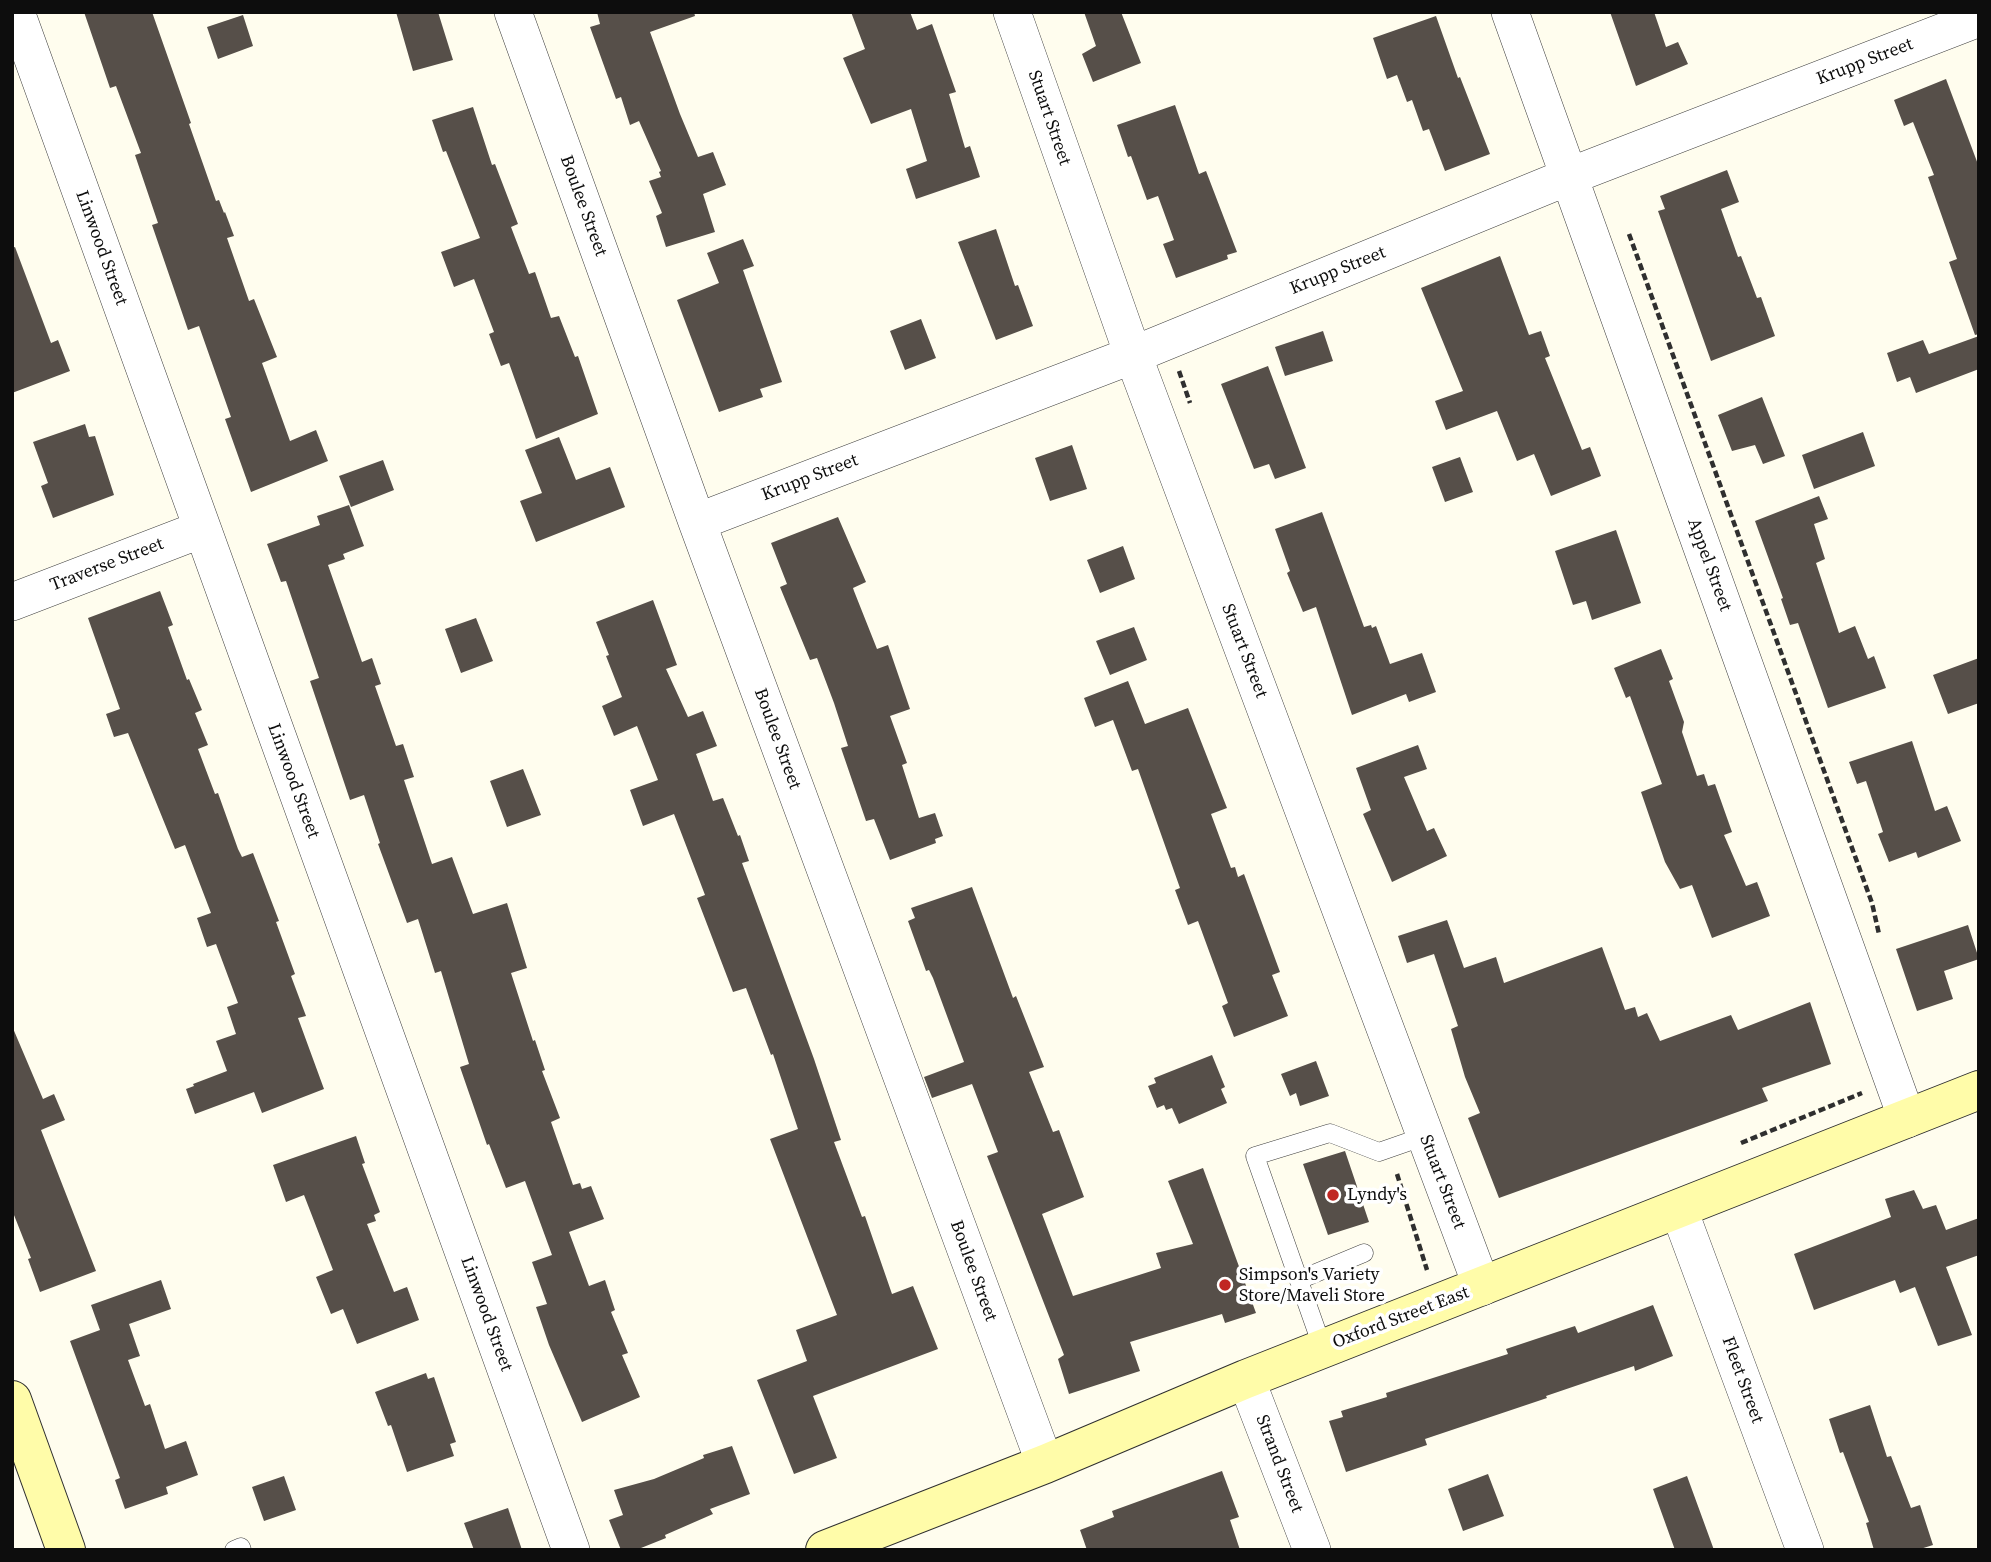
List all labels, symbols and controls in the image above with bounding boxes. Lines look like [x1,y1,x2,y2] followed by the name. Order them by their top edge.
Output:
[1814,34,1916,90] street label: Krupp Street
[1023,68,1075,168] street label: Stuart Street
[555,153,611,259] street label: Boulee Street
[70,188,132,308] street label: Linwood Street
[1287,242,1389,300] street label: Krupp Street
[759,450,861,506] street label: Krupp Street
[1682,516,1736,614] street label: Appel Street
[47,533,167,597] street label: Traverse Street
[1216,601,1272,701] street label: Stuart Street
[749,686,805,792] street label: Boulee Street
[262,721,324,841] street label: Linwood Street
[1414,1132,1470,1232] street label: Stuart Street
[1347,1184,1407,1206] place label: Lyndy's
[1325,1187,1341,1203] marker: Lyndy's
[945,1218,1001,1324] street label: Boulee Street
[455,1254,517,1374] street label: Linwood Street
[1239,1264,1385,1306] place label: Simpson's Variety Store/Maveli Store
[1217,1277,1233,1293] marker: Simpson's Variety Store/Maveli Store
[1330,1282,1472,1354] street label: Oxford Street East
[1716,1334,1768,1426] street label: Fleet Street
[1250,1412,1308,1516] street label: Strand Street

